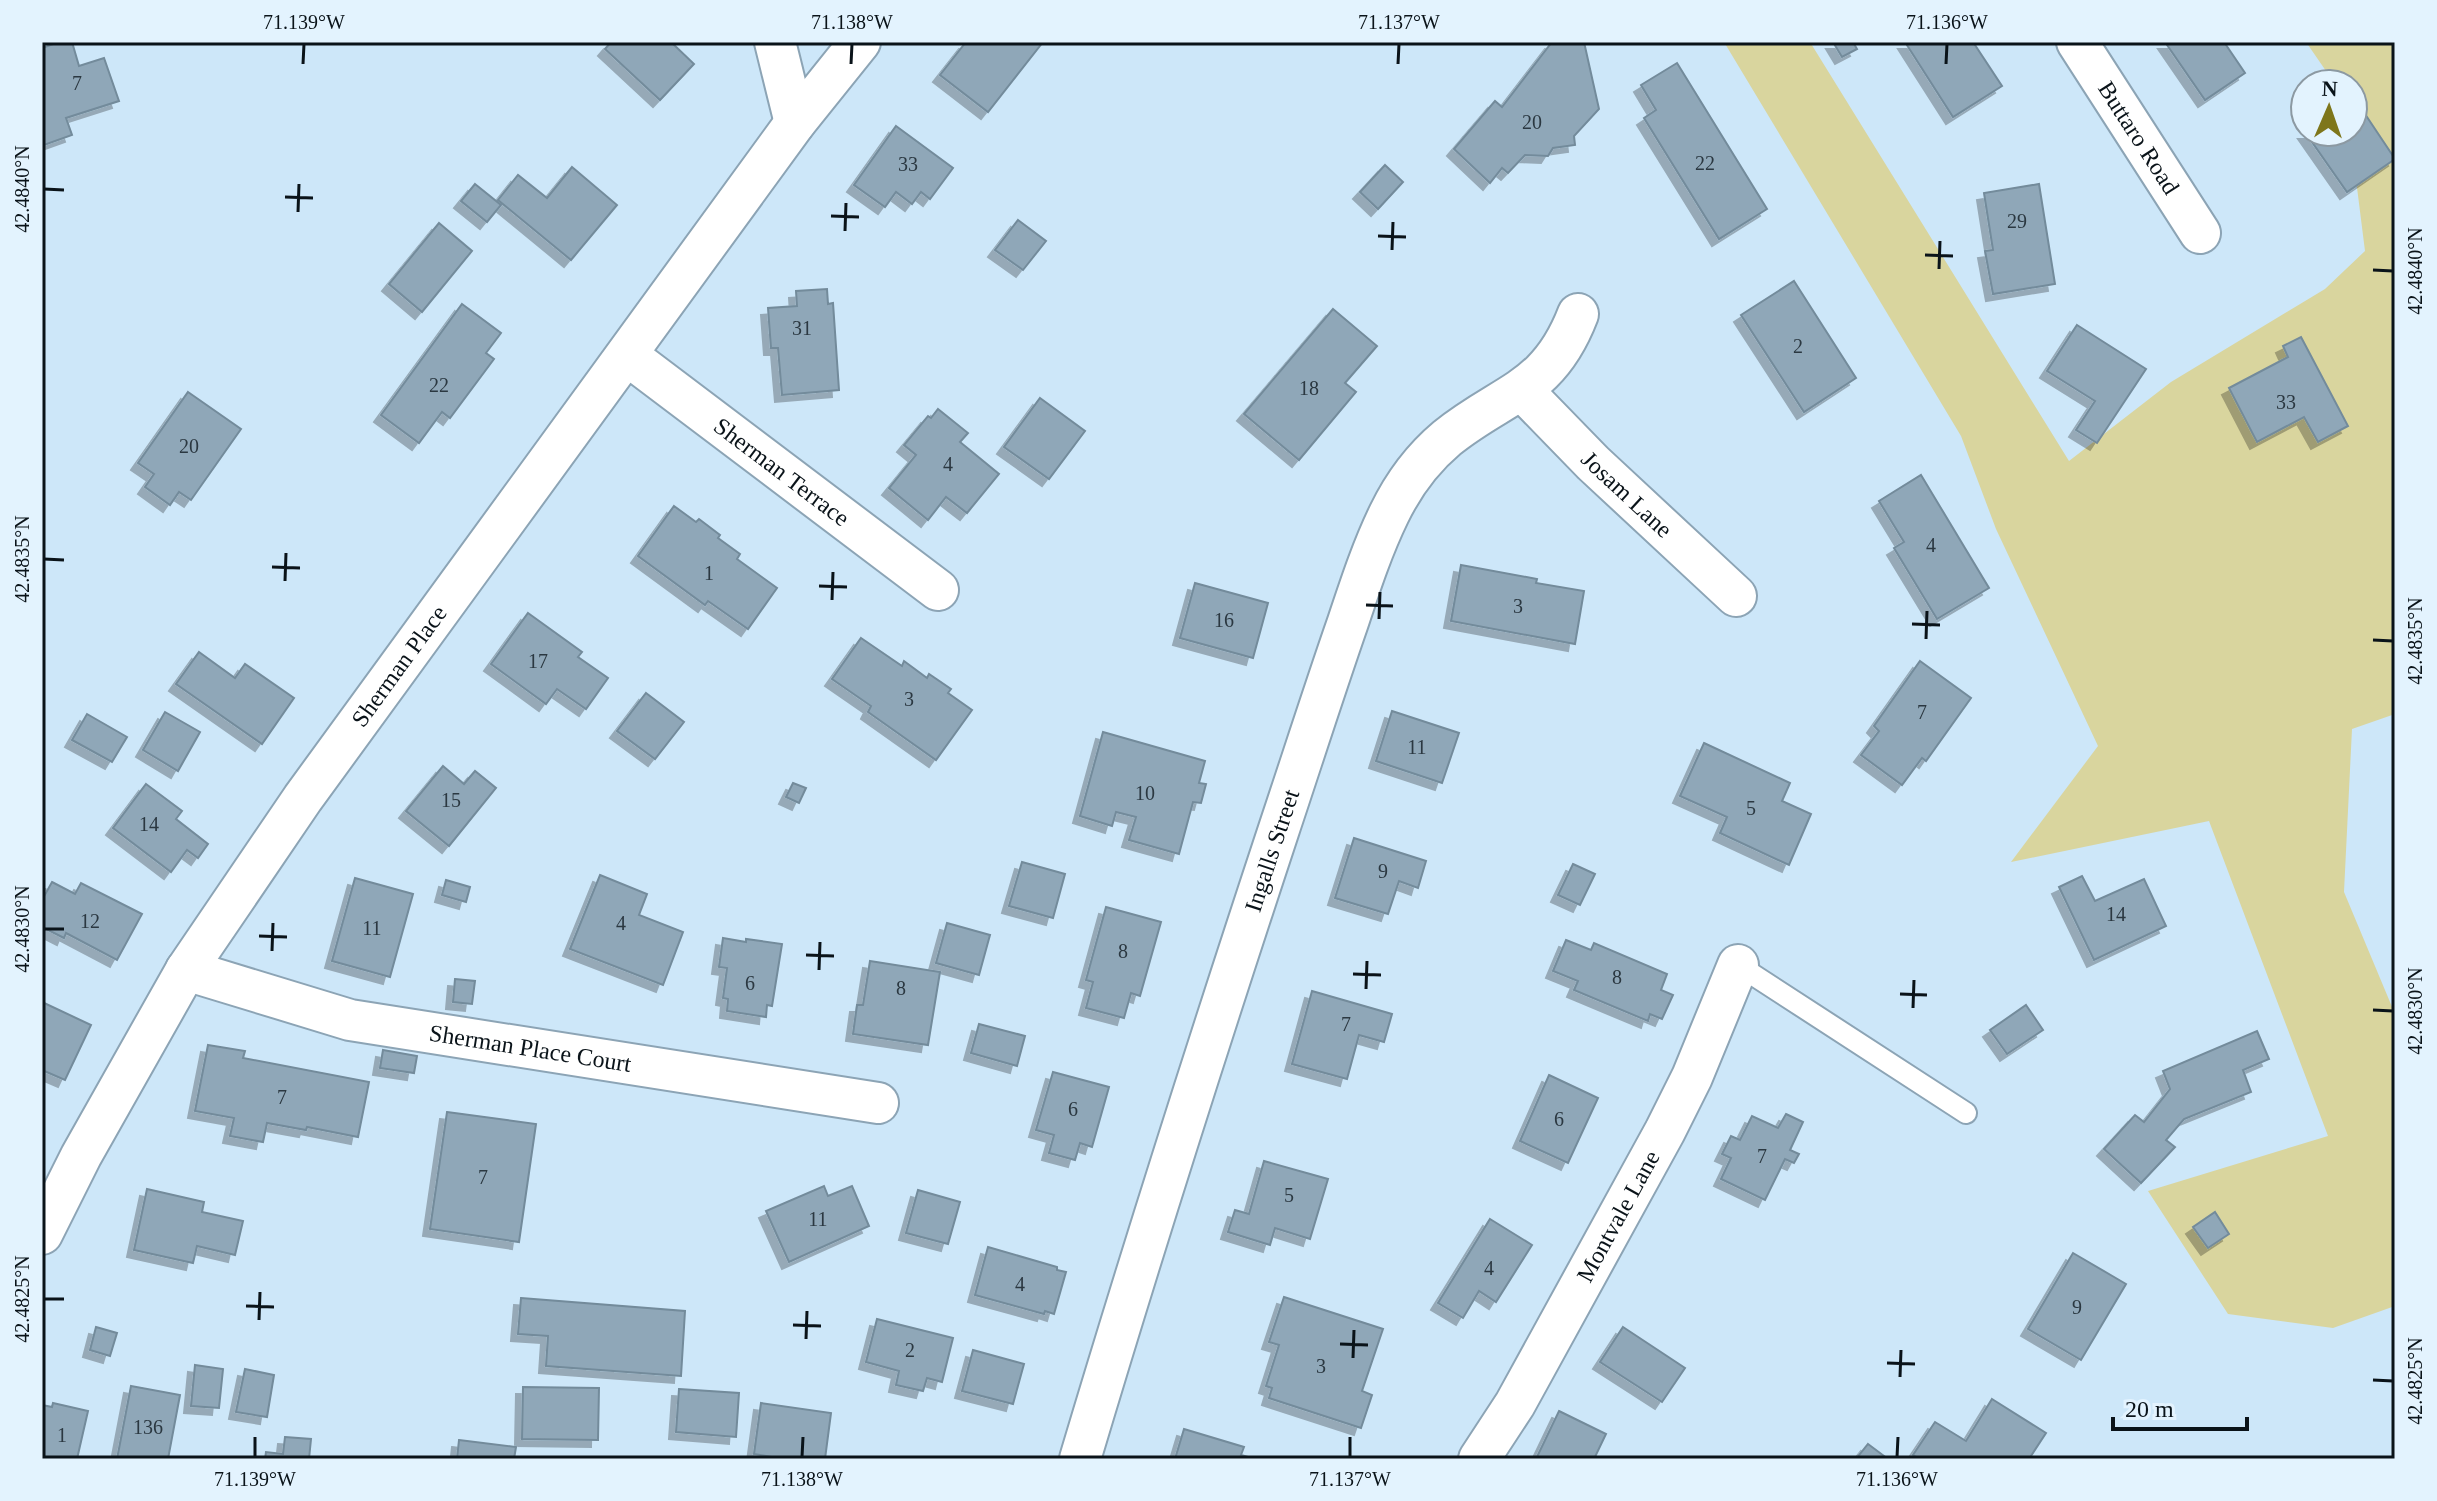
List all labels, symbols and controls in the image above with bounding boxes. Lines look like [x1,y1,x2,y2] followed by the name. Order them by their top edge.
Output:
[263,11,345,33] text: 71.139°W
[811,11,893,33] text: 71.138°W
[1358,11,1440,33] text: 71.137°W
[1906,11,1988,33] text: 71.136°W
[2289,68,2369,148] north arrow
[72,72,82,94] house number: 7
[2321,76,2338,101] text: N
[2093,77,2184,199] street label: Buttaro Road
[1522,111,1542,133] house number: 20
[11,145,33,233] text: 42.4840°N
[1695,152,1715,174] house number: 22
[898,153,918,175] house number: 33
[2007,210,2027,232] house number: 29
[2404,227,2426,315] text: 42.4840°N
[792,317,812,339] house number: 31
[1793,335,1803,357] house number: 2
[429,374,449,396] house number: 22
[1299,377,1319,399] house number: 18
[2276,391,2296,413] house number: 33
[709,413,854,531] street label: Sherman Terrace
[179,435,199,457] house number: 20
[1576,446,1677,543] street label: Josam Lane
[943,453,953,475] house number: 4
[11,515,33,603] text: 42.4835°N
[1926,534,1936,556] house number: 4
[704,562,714,584] house number: 1
[1513,595,1523,617] house number: 3
[2404,597,2426,685] text: 42.4835°N
[346,601,452,732] street label: Sherman Place
[1214,609,1234,631] house number: 16
[528,650,548,672] house number: 17
[904,688,914,710] house number: 3
[1917,701,1927,723] house number: 7
[1407,736,1427,758] house number: 11
[1135,782,1155,804] house number: 10
[1240,786,1304,915] street label: Ingalls Street
[441,789,461,811] house number: 15
[1746,797,1756,819] house number: 5
[139,813,159,835] house number: 14
[1378,860,1388,882] house number: 9
[11,885,33,973] text: 42.4830°N
[2106,903,2126,925] house number: 14
[80,910,100,932] house number: 12
[616,912,626,934] house number: 4
[362,917,382,939] house number: 11
[1118,940,1128,962] house number: 8
[1612,966,1622,988] house number: 8
[2404,967,2426,1055] text: 42.4830°N
[745,972,755,994] house number: 6
[896,977,906,999] house number: 8
[1341,1013,1351,1035] house number: 7
[428,1020,633,1077] street label: Sherman Place Court
[277,1086,287,1108] house number: 7
[1068,1098,1078,1120] house number: 6
[1554,1108,1564,1130] house number: 6
[1757,1145,1767,1167] house number: 7
[1572,1146,1665,1286] street label: Montvale Lane
[478,1166,488,1188] house number: 7
[1284,1184,1294,1206] house number: 5
[808,1208,828,1230] house number: 11
[11,1255,33,1343] text: 42.4825°N
[1484,1257,1494,1279] house number: 4
[1015,1273,1025,1295] house number: 4
[2072,1296,2082,1318] house number: 9
[2404,1337,2426,1425] text: 42.4825°N
[905,1339,915,1361] house number: 2
[1316,1355,1326,1377] house number: 3
[2113,1381,2247,1431] scale bar
[2125,1396,2174,1422] text: 20 m
[133,1416,163,1438] house number: 136
[57,1424,67,1446] house number: 1
[214,1468,296,1490] text: 71.139°W
[761,1468,843,1490] text: 71.138°W
[1309,1468,1391,1490] text: 71.137°W
[1856,1468,1938,1490] text: 71.136°W

